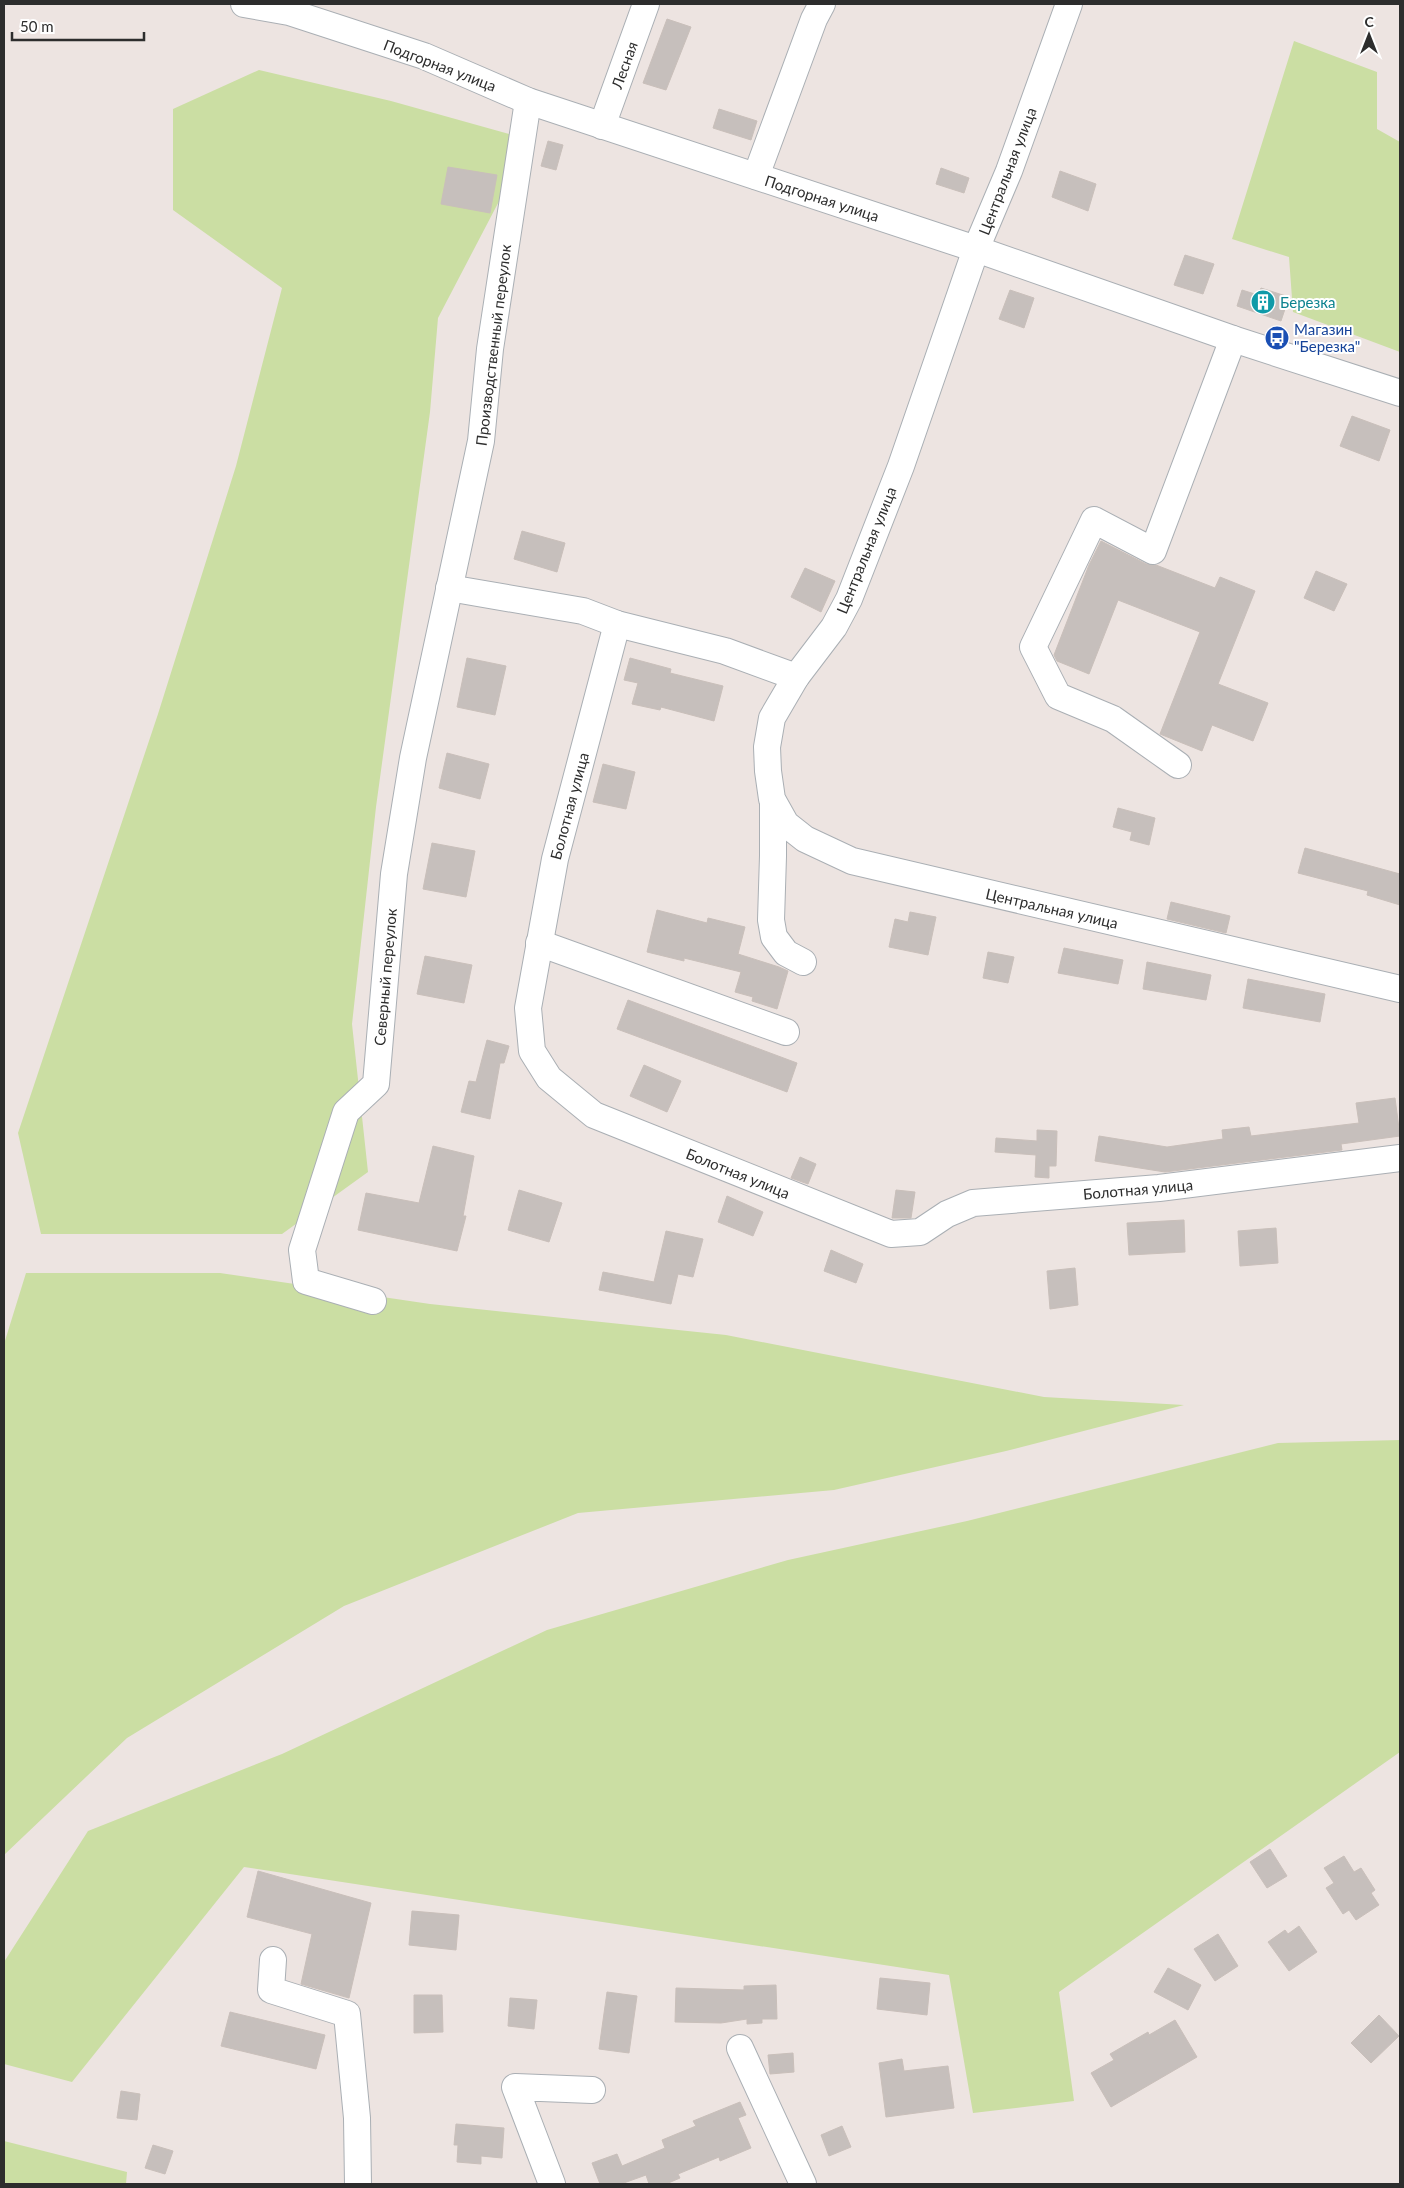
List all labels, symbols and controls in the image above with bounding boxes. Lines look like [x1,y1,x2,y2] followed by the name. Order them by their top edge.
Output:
[12,10,145,42] scale bar
[1344,10,1394,60] north arrow
[1364,13,1374,30] text: С
[20,17,54,35] text: 50 m
[381,35,499,95] street label: Подгорная улица
[607,39,641,92] street label: Лесная
[974,105,1040,237] street label: Центральная улица
[763,171,881,225] street label: Подгорная улица
[472,243,514,447] street label: Производственный переулок
[1250,289,1276,315] building icon: Березка
[1280,293,1335,311] place label: Березка
[1294,320,1360,355] place label: Магазин "Березка"
[1264,325,1290,351] bus stop icon: Магазин "Березка"
[832,484,900,616] street label: Центральная улица
[546,750,592,862] street label: Болотная улица
[984,884,1120,932] street label: Центральная улица
[370,907,400,1046] street label: Северный переулок
[684,1144,792,1202] street label: Болотная улица
[1082,1175,1194,1203] street label: Болотная улица

